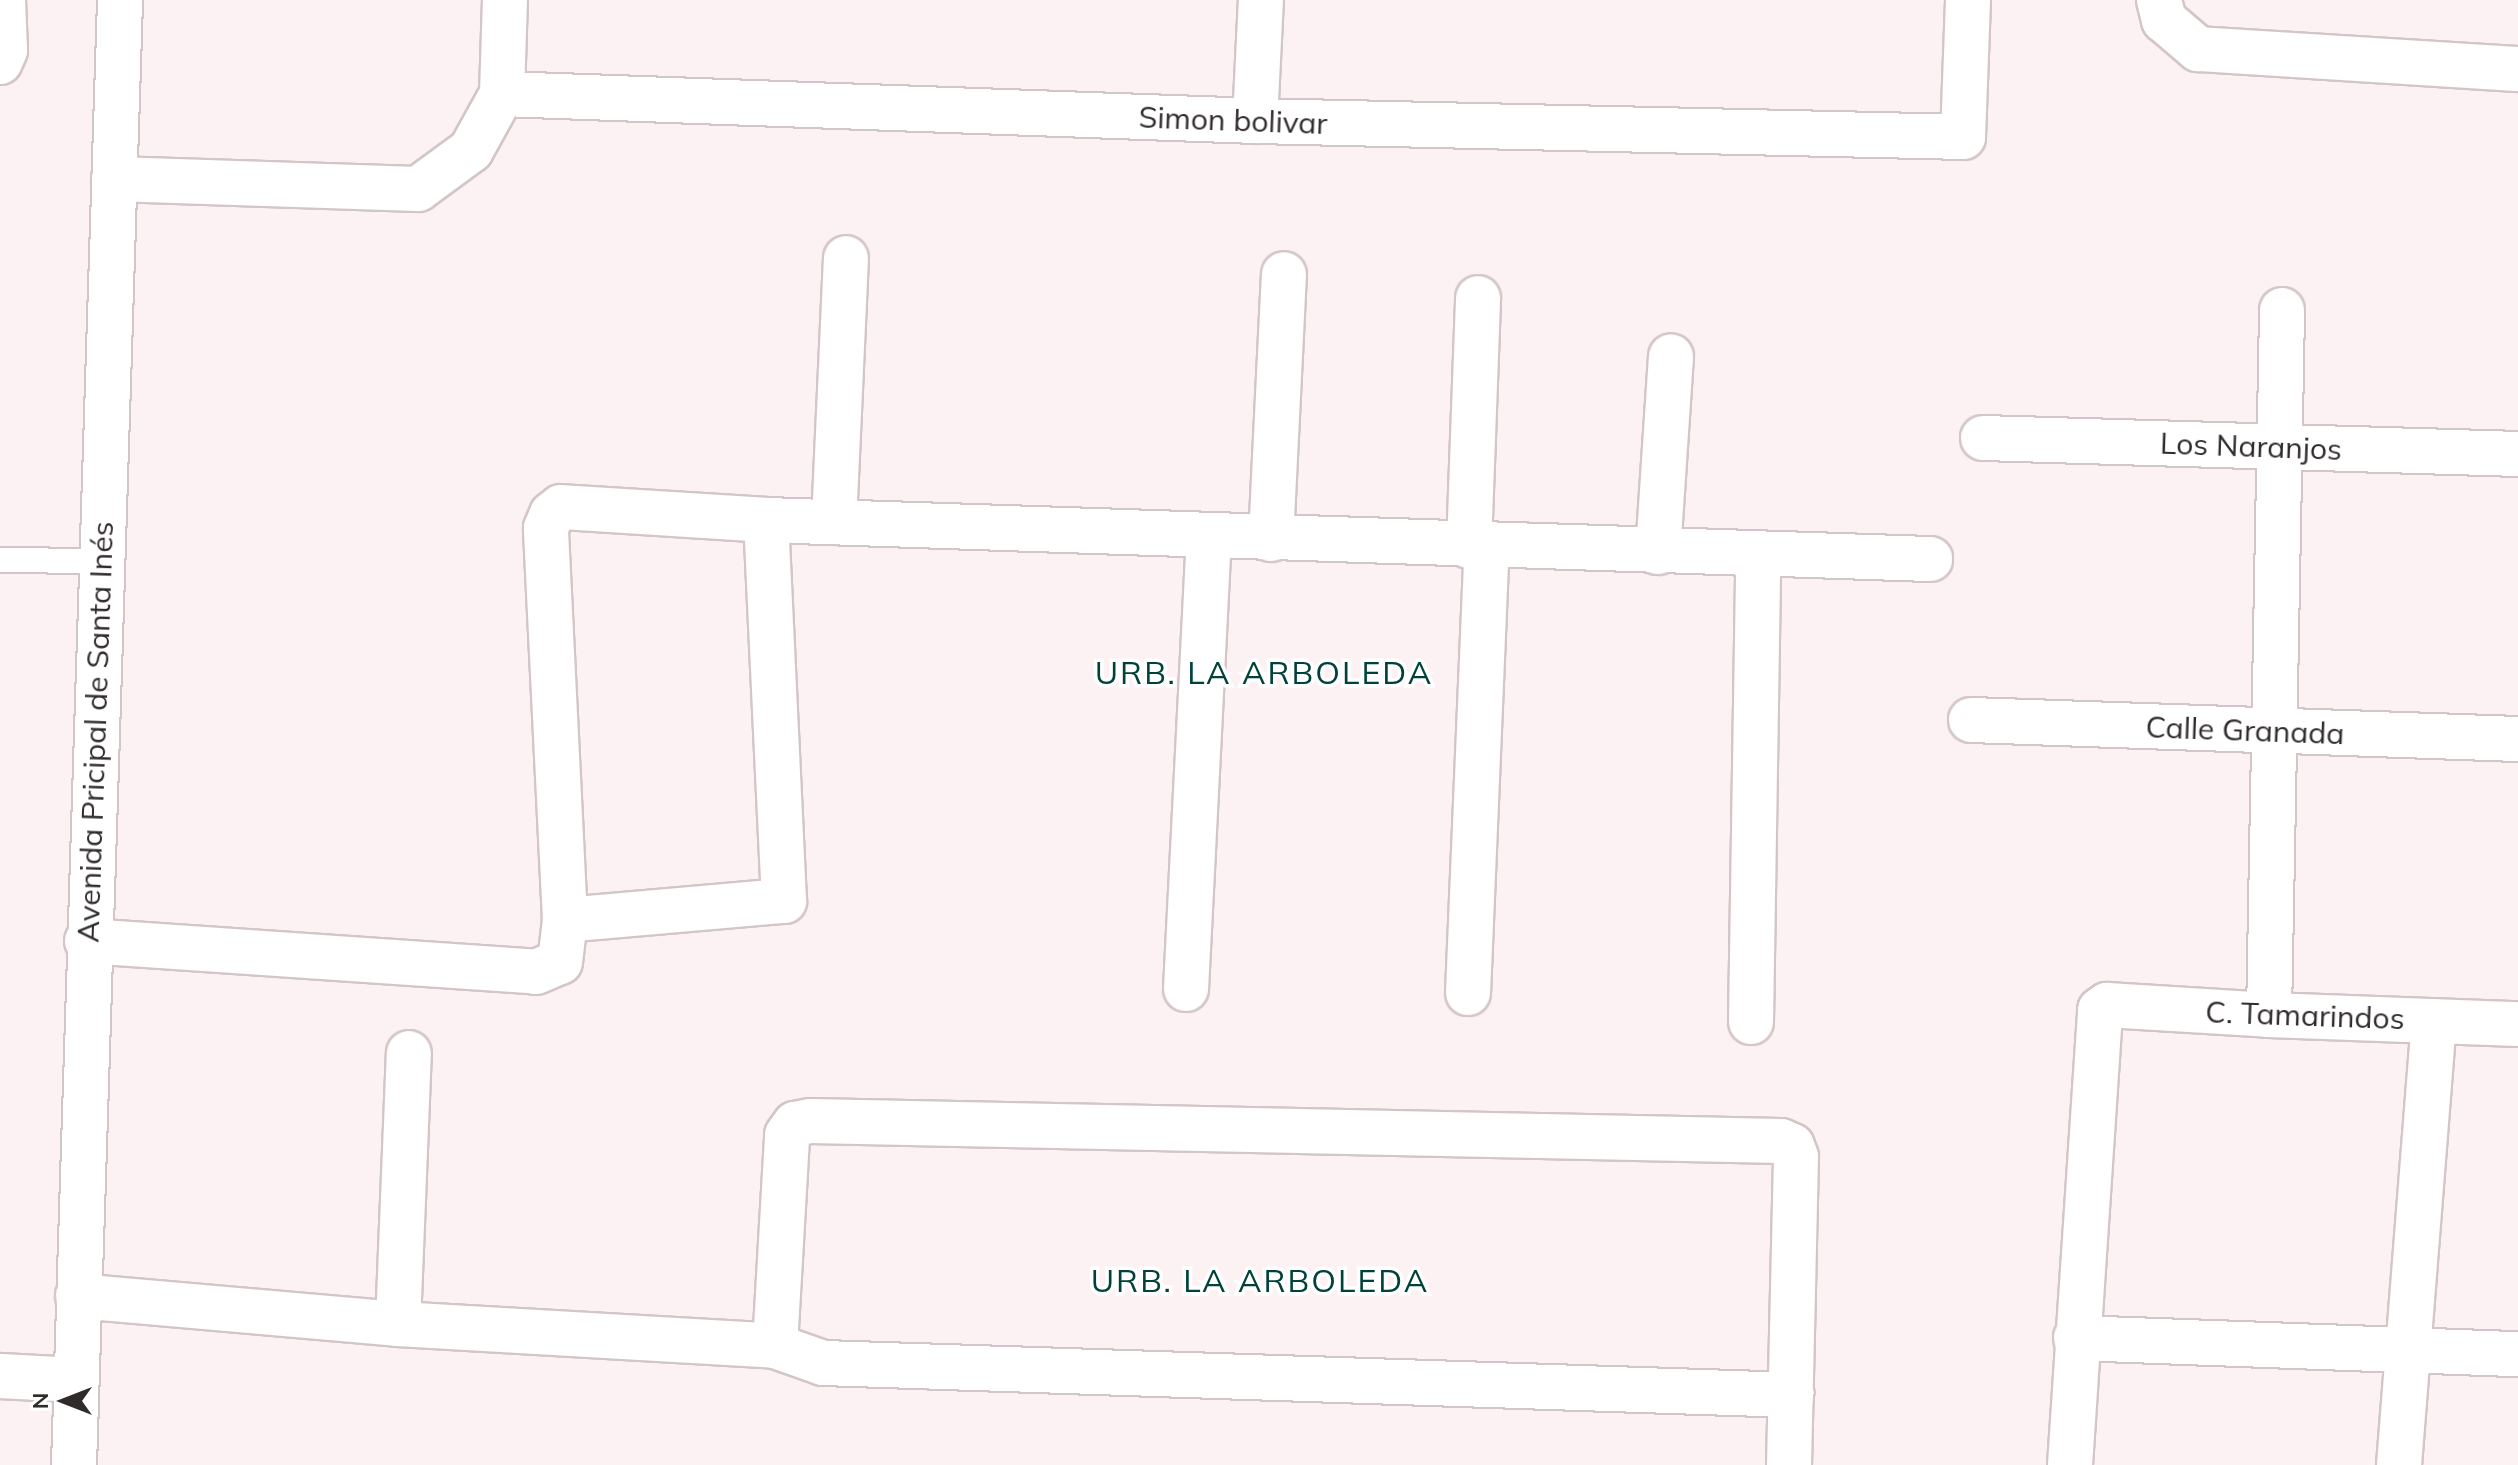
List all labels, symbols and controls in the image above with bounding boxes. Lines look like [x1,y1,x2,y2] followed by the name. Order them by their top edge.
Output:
[1138,99,1328,141] street label: Simon bolivar
[2159,425,2343,467] street label: Los Naranjos
[70,521,120,943] street label: Avenida Pricipal de Santa Inés
[1095,653,1433,691] district label: URB. LA ARBOLEDA
[2145,709,2345,751] street label: Calle Granada
[2205,994,2405,1036] street label: C. Tamarindos
[1091,1261,1429,1299] district label: URB. LA ARBOLEDA
[24,1361,104,1441] north arrow
[26,1393,54,1409] text: N

